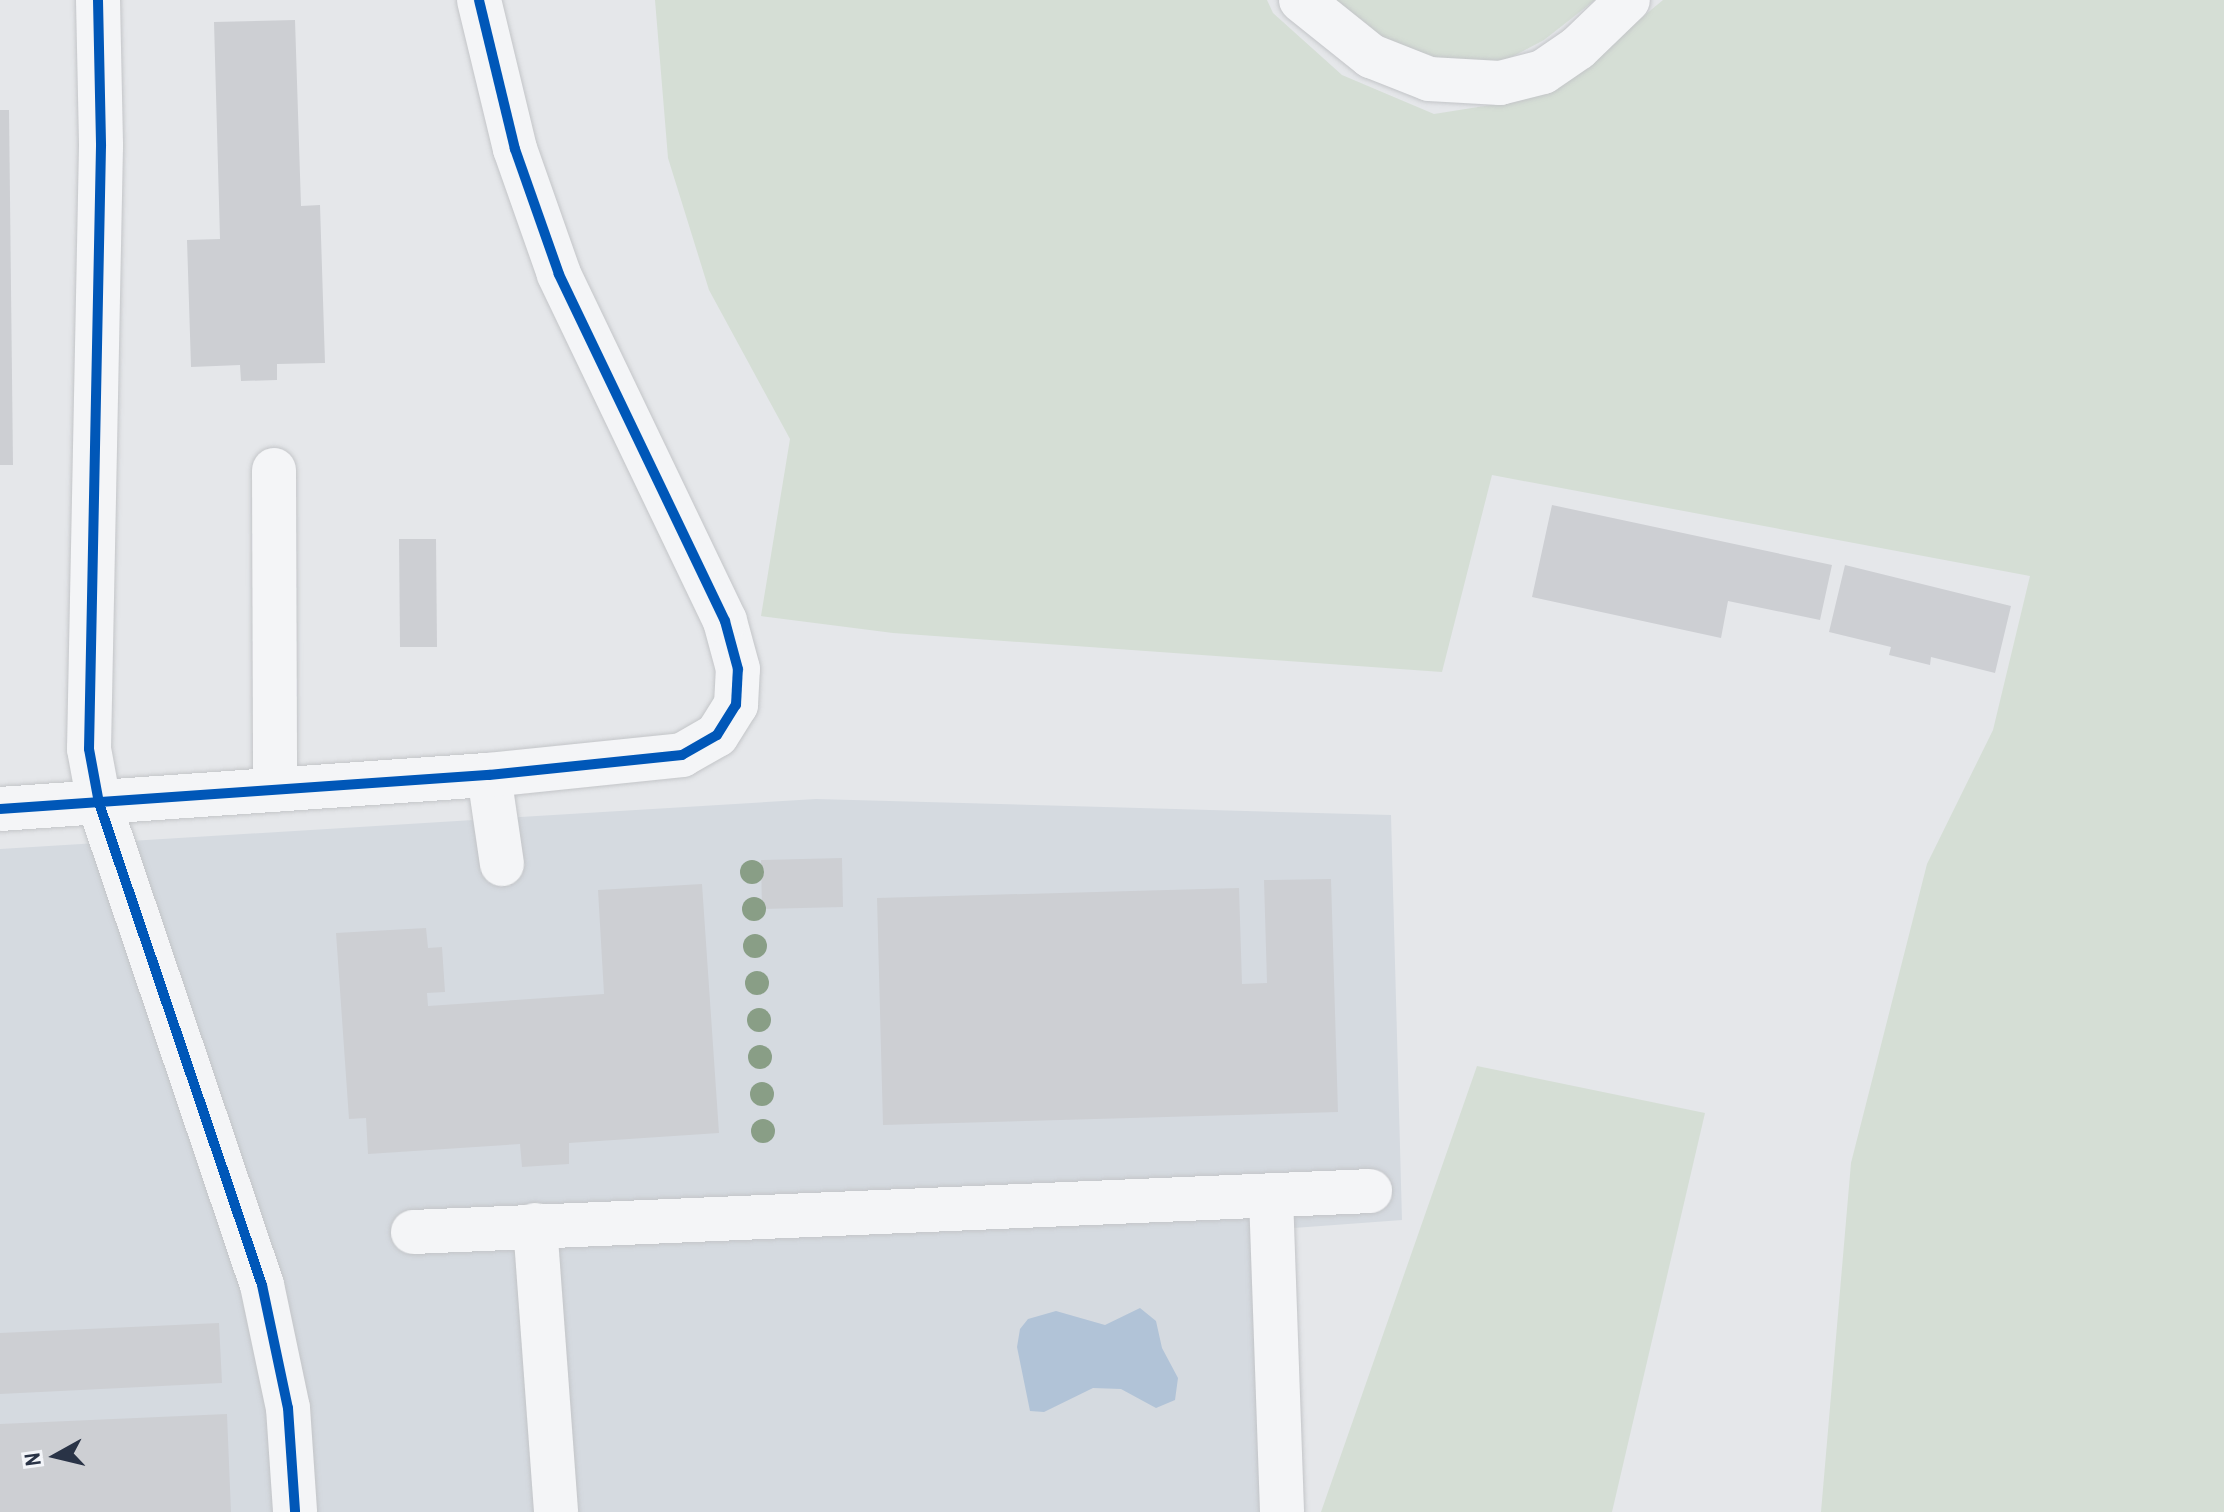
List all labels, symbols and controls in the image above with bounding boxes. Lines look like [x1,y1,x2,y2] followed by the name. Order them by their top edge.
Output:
[16,1416,96,1496] north arrow
[16,1451,48,1468] text: N

